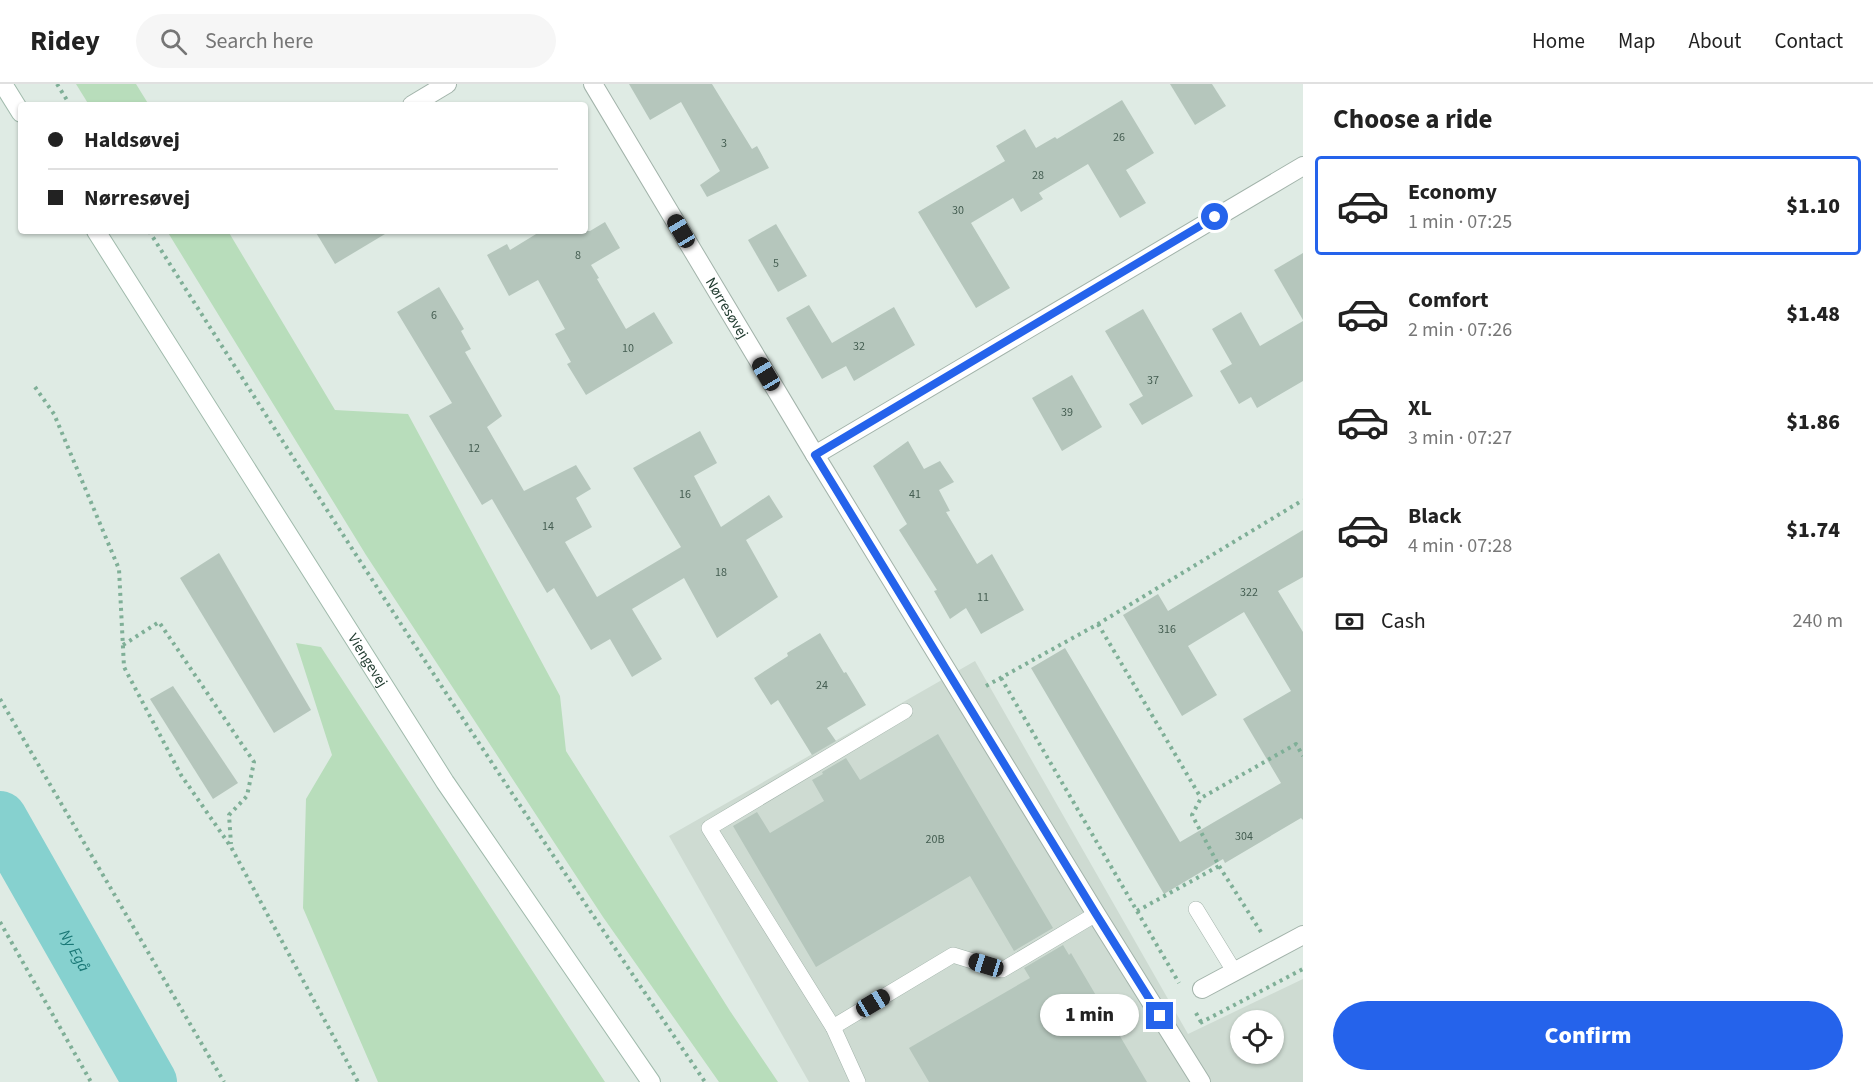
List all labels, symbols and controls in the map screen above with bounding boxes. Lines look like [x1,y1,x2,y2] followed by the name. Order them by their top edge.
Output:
[136,14,556,68] search box
[30,21,100,61] text: Ridey
[157,25,190,58] icon: search
[205,25,313,57] text: Search here
[1532,26,1585,56] text: Home
[1618,26,1656,56] text: Map
[1689,26,1741,56] text: About
[1774,26,1843,56] text: Contact
[1333,100,1493,139] text: Choose a ride
[84,124,180,156] text: Haldsøvej
[1113,129,1125,146] house number: 26
[721,135,727,152] house number: 3
[1032,167,1044,184] house number: 28
[1408,176,1497,208] text: Economy
[1336,179,1390,233] icon: car
[84,182,190,214] text: Nørresøvej
[1786,190,1840,222] text: $1.10
[952,202,964,219] house number: 30
[1201,203,1228,230] route start
[1408,208,1512,236] text: 1 min · 07:25
[664,211,698,251] car
[575,247,581,264] house number: 8
[773,255,779,272] house number: 5
[700,274,753,343] street label: Nørresøvej
[1408,284,1489,316] text: Comfort
[1336,287,1390,341] icon: car
[1786,298,1840,330] text: $1.48
[431,307,437,324] house number: 6
[1408,316,1512,344] text: 2 min · 07:26
[853,338,865,355] house number: 32
[622,340,634,357] house number: 10
[749,354,783,394] car
[1147,372,1159,389] house number: 37
[1408,392,1432,424] text: XL
[1336,395,1390,449] icon: car
[1061,404,1073,421] house number: 39
[1786,406,1840,438] text: $1.86
[1408,424,1512,452] text: 3 min · 07:27
[468,440,480,457] house number: 12
[679,486,691,503] house number: 16
[909,486,921,503] house number: 41
[1408,500,1462,532] text: Black
[1336,503,1390,557] icon: car
[1786,514,1840,546] text: $1.74
[542,518,554,535] house number: 14
[1408,532,1512,560] text: 4 min · 07:28
[715,564,727,581] house number: 18
[1240,584,1258,601] house number: 322
[977,589,989,606] house number: 11
[1333,605,1366,638] icon: cash
[1381,605,1426,637] text: Cash
[1793,607,1843,635] text: 240 m
[1158,621,1176,638] house number: 316
[342,629,392,691] street label: Viengevej
[816,677,828,694] house number: 24
[1235,828,1253,845] house number: 304
[926,831,944,848] house number: 20B
[53,925,95,976] water label: Ny Egå
[966,951,1006,979] car
[853,986,893,1020] car
[1040,995,1139,1037] callout: 1 min
[1065,1001,1114,1029] text: 1 min
[1333,1001,1843,1070] button: Confirm
[1146,1002,1173,1029] route end
[1230,1010,1284,1064] map controls
[1230,1010,1284,1064] button: locate

